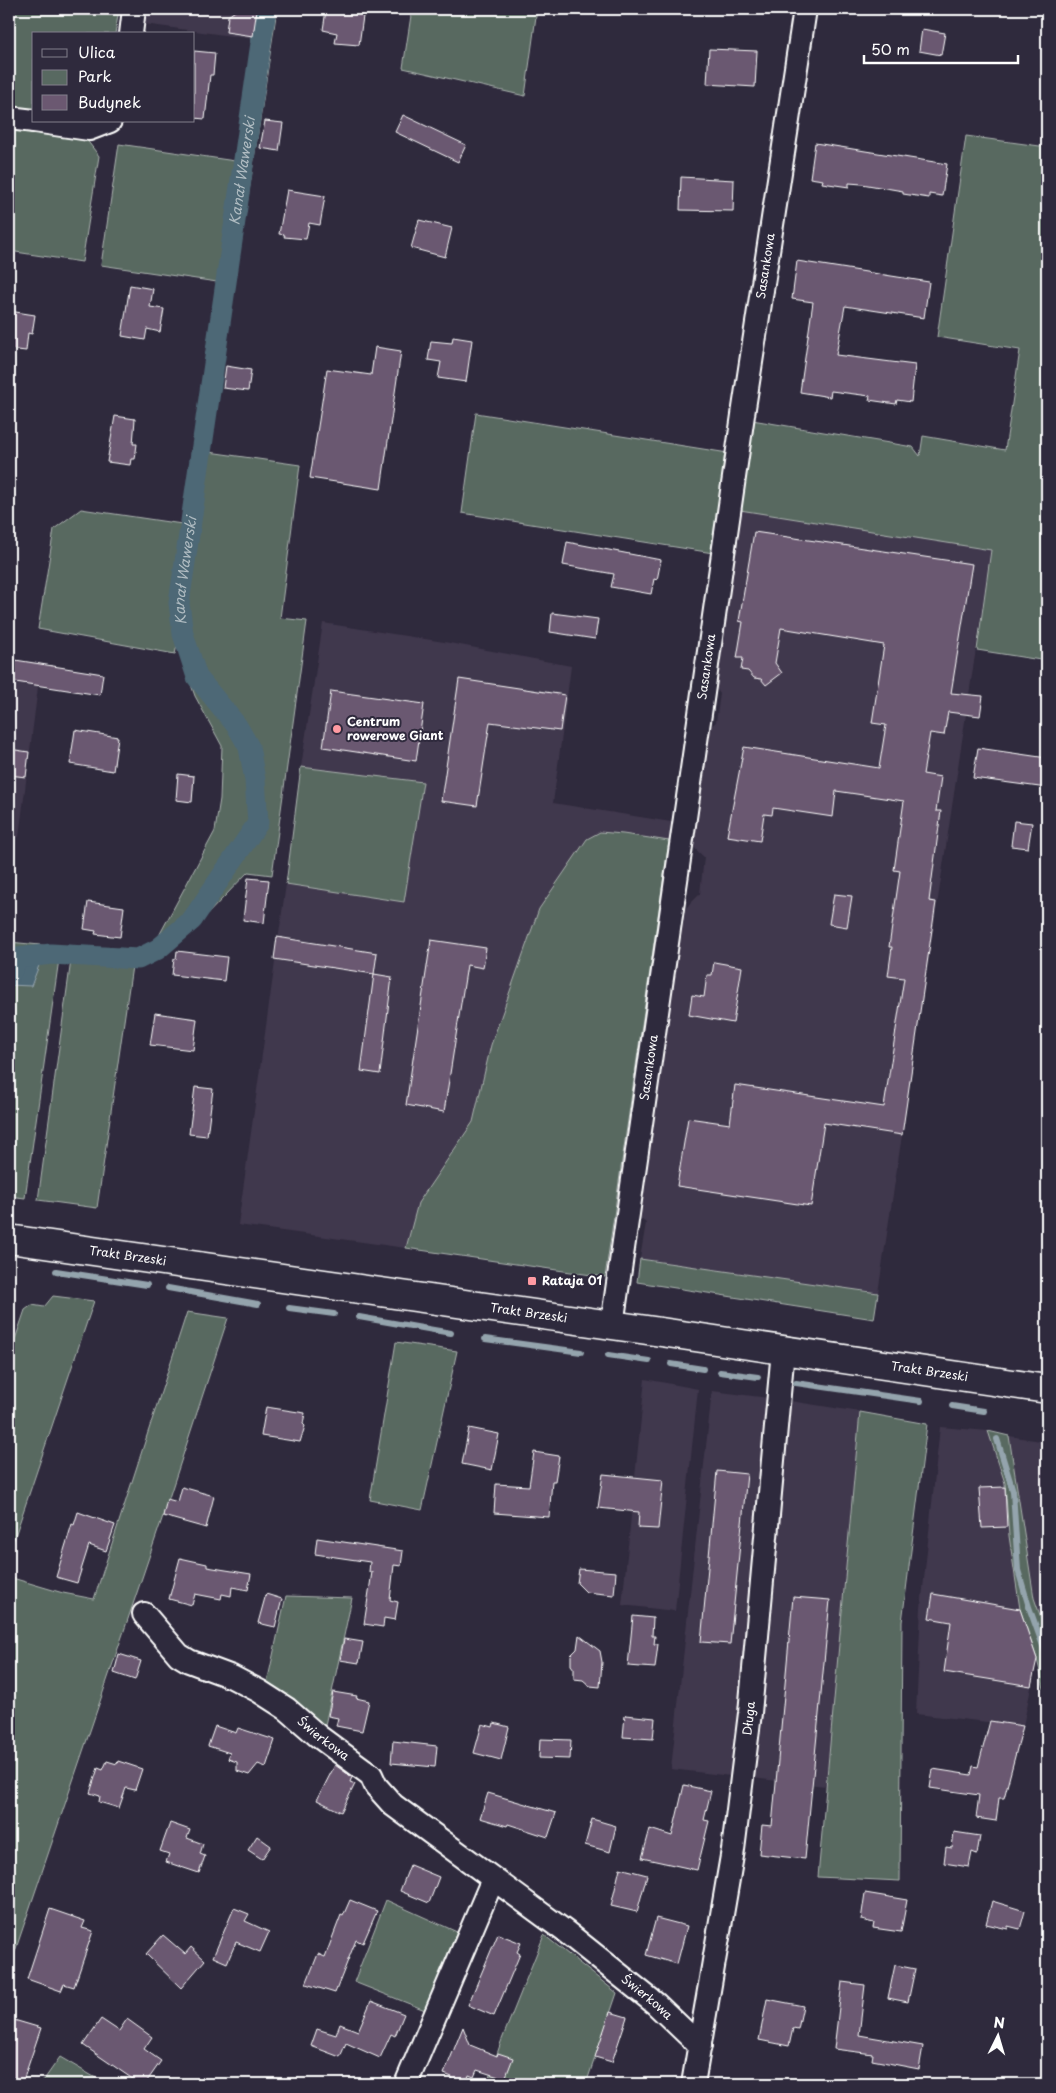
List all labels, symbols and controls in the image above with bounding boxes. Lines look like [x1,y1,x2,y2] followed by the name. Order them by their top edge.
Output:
[32,32,195,122] legend
[864,32,1017,64] scale bar
[871,37,910,60] text: 50 m
[78,40,116,63] text: Ulica
[78,64,112,87] text: Park
[78,90,141,113] text: Budynek
[223,113,260,227] water label: Kanał Wawerski
[751,231,779,300] street label: Sasankowa
[168,513,202,626] water label: Kanał Wawerski
[692,632,719,701] street label: Sasankowa
[347,712,444,744] place label: Centrum rowerowe Giant
[331,723,343,735] marker: Centrum rowerowe Giant
[634,1033,662,1102] street label: Sasankowa
[88,1241,168,1269] street label: Trakt Brzeski
[542,1271,602,1289] place label: Rataja 01
[526,1275,538,1287] marker: Rataja 01
[489,1298,569,1327] street label: Trakt Brzeski
[890,1356,969,1385] street label: Trakt Brzeski
[737,1700,759,1736] street label: Długa
[294,1712,354,1765] street label: Świerkowa
[618,1970,677,2024] street label: Świerkowa
[974,2010,1024,2060] north arrow
[993,2012,1006,2033] text: N

